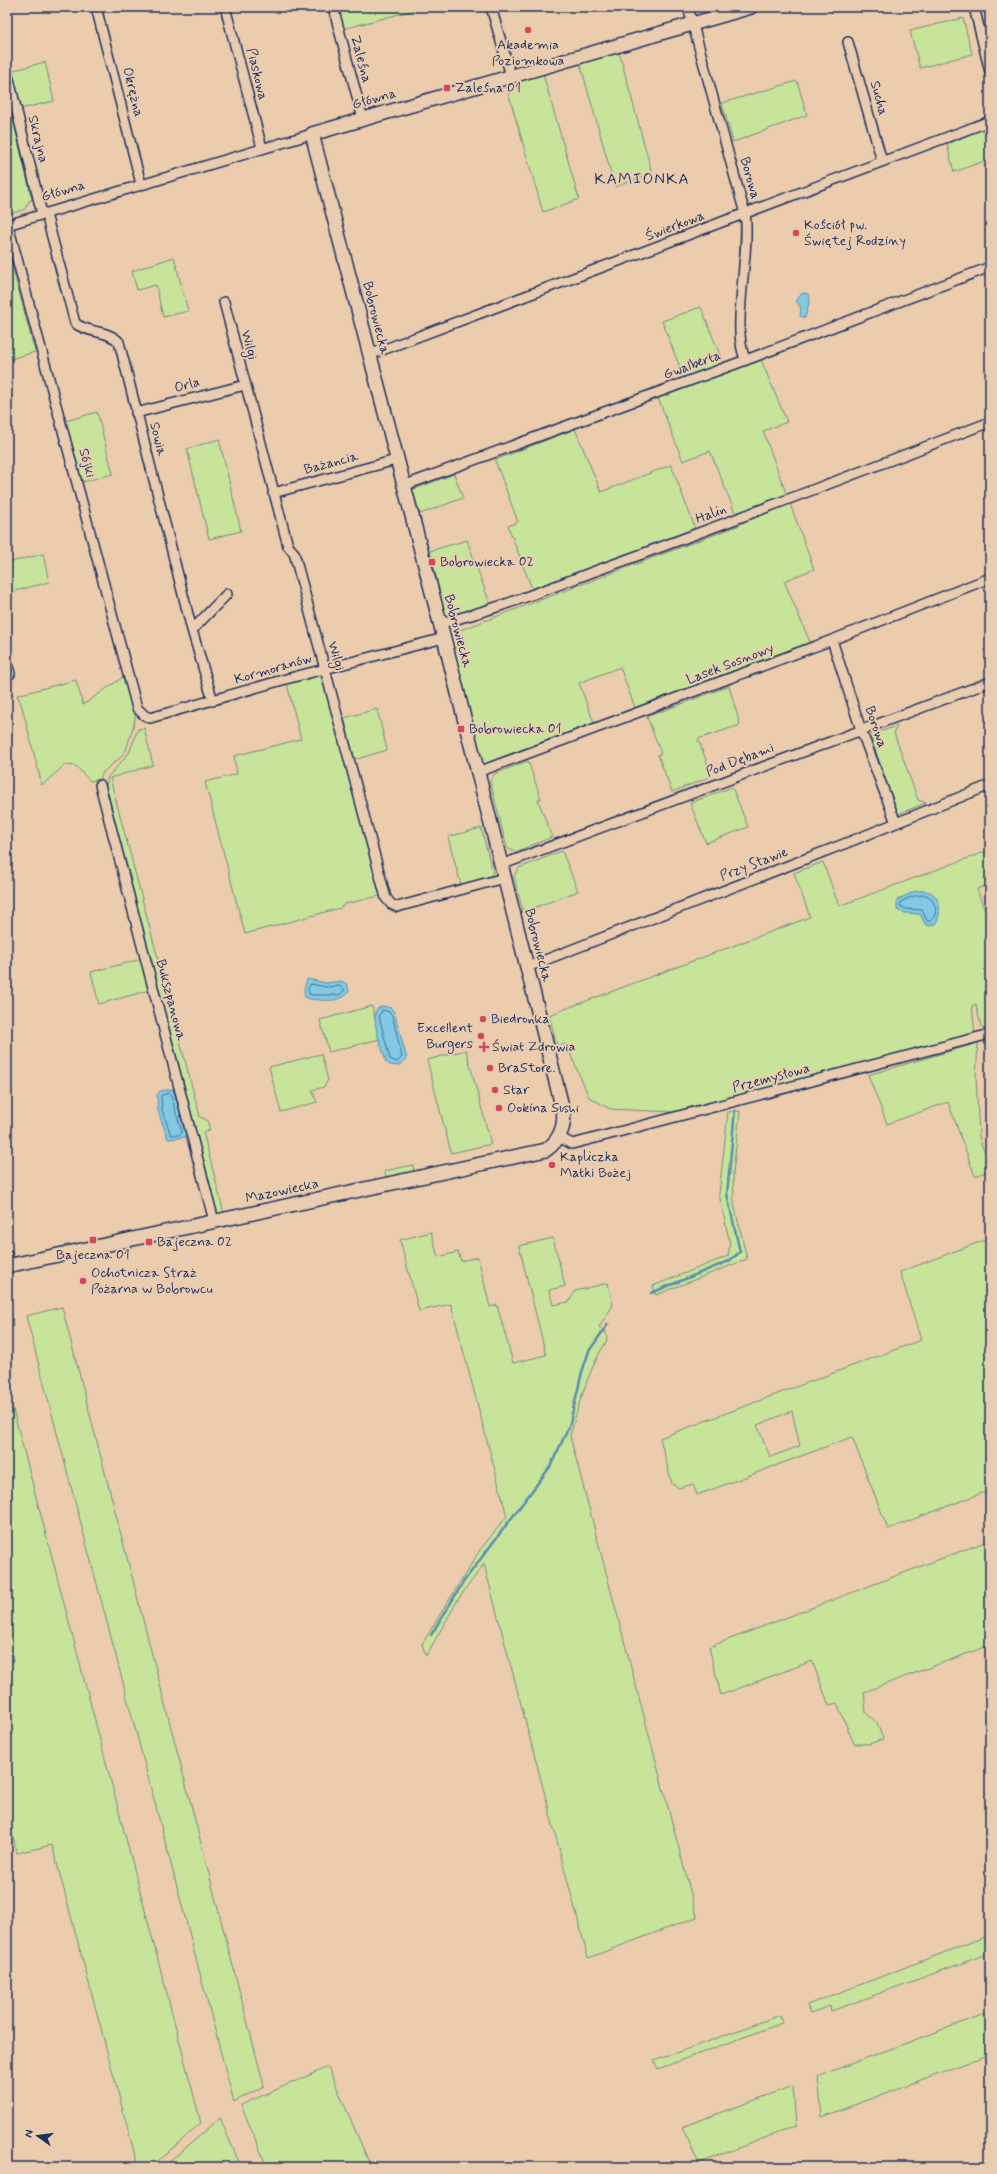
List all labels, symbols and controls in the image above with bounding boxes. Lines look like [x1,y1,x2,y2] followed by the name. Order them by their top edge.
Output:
[523,25,533,35] marker: Akademia Poziomkowa
[346,33,376,85] street label: Zaleśna
[492,36,564,70] place label: Akademia Poziomkowa
[242,46,272,102] street label: Piaskowa
[118,65,148,119] street label: Okrężna
[455,79,521,97] place label: Zaleśna 01
[866,79,892,117] street label: Sucha
[442,83,452,93] marker: Zaleśna 01
[350,84,398,114] street label: Główna
[23,113,53,165] street label: Skrajna
[735,155,765,201] street label: Borowa
[594,169,690,190] district label: KAMIONKA
[39,176,87,206] street label: Główna
[643,207,707,245] street label: Świerkowa
[804,216,906,250] place label: Kościół pw. Świętej Rodziny
[791,228,801,238] marker: Kościół pw. Świętej Rodziny
[358,279,394,357] street label: Bobrowiecka
[236,328,261,362] street label: Wilgi
[661,346,723,384] street label: Gwalberta
[172,373,202,397] street label: Orla
[145,420,171,459] street label: Sowia
[74,446,100,480] street label: Sójki
[302,447,361,479] street label: Bażancia
[693,500,729,528] street label: Halin
[440,553,534,571] place label: Bobrowiecka 02
[427,557,437,567] marker: Bobrowiecka 02
[440,592,477,670] street label: Bobrowiecka
[322,639,349,673] street label: Wilgi
[684,639,776,689] street label: Lasek Sosnowy
[232,649,314,689] street label: Kormoranów
[861,704,891,750] street label: Borowa
[469,720,562,738] place label: Bobrowiecka 01
[456,724,466,734] marker: Bobrowiecka 01
[703,739,777,781] street label: Pod Dębami
[717,843,791,885] street label: Przy Stawie
[520,906,556,984] street label: Bobrowiecka
[152,957,191,1043] street label: Bukszpanowa
[491,1010,550,1028] place label: Biedronka
[478,1014,488,1024] marker: Biedronka
[417,1019,473,1054] place label: Excellent Burgers
[476,1031,486,1041] marker: Excellent Burgers
[492,1038,575,1056] place label: Świat Zdrowia
[479,1042,489,1052] marker: Świat Zdrowia
[498,1059,555,1077] place label: BraStore.
[730,1059,812,1097] street label: Przemysłowa
[485,1063,495,1073] marker: BraStore.
[503,1081,530,1099] place label: Star
[490,1085,500,1095] marker: Star
[507,1099,579,1117] place label: Ookina Sushi
[494,1103,504,1113] marker: Ookina Sushi
[560,1148,631,1182] place label: Kapliczka Matki Bożej
[547,1160,557,1170] marker: Kapliczka Matki Bożej
[244,1174,320,1208] street label: Mazowiecka
[157,1233,232,1251] place label: Bajeczna 02
[88,1235,98,1245] marker: Bajeczna 01
[144,1237,154,1247] marker: Bajeczna 02
[56,1246,130,1264] place label: Bajeczna 01
[91,1264,213,1298] place label: Ochotnicza Straż Pożarna w Bobrowcu
[78,1276,88,1286] marker: Ochotnicza Straż Pożarna w Bobrowcu
[18,2116,58,2156] north arrow
[22,2129,37,2139] text: N

